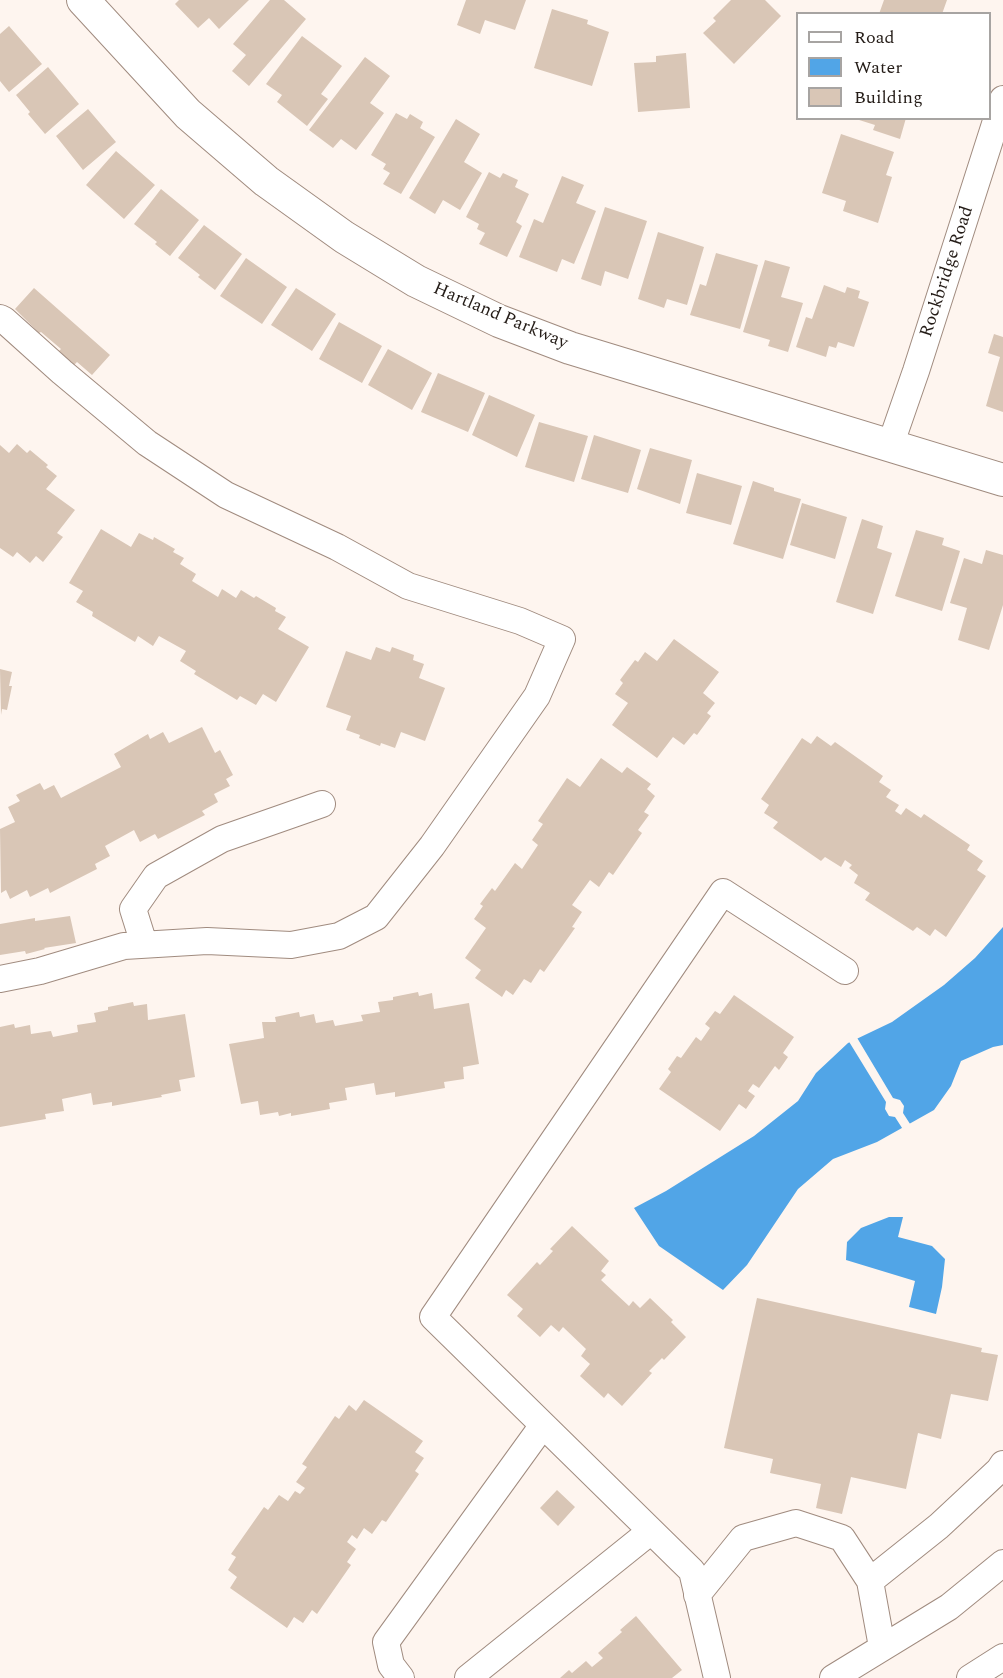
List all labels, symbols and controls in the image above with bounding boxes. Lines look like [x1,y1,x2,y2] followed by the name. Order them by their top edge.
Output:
[796,12,991,120] legend
[854,24,895,51] text: Road
[854,54,902,81] text: Water
[854,84,923,111] text: Building
[917,204,979,340] street label: Rockbridge Road
[429,279,571,355] street label: Hartland Parkway

